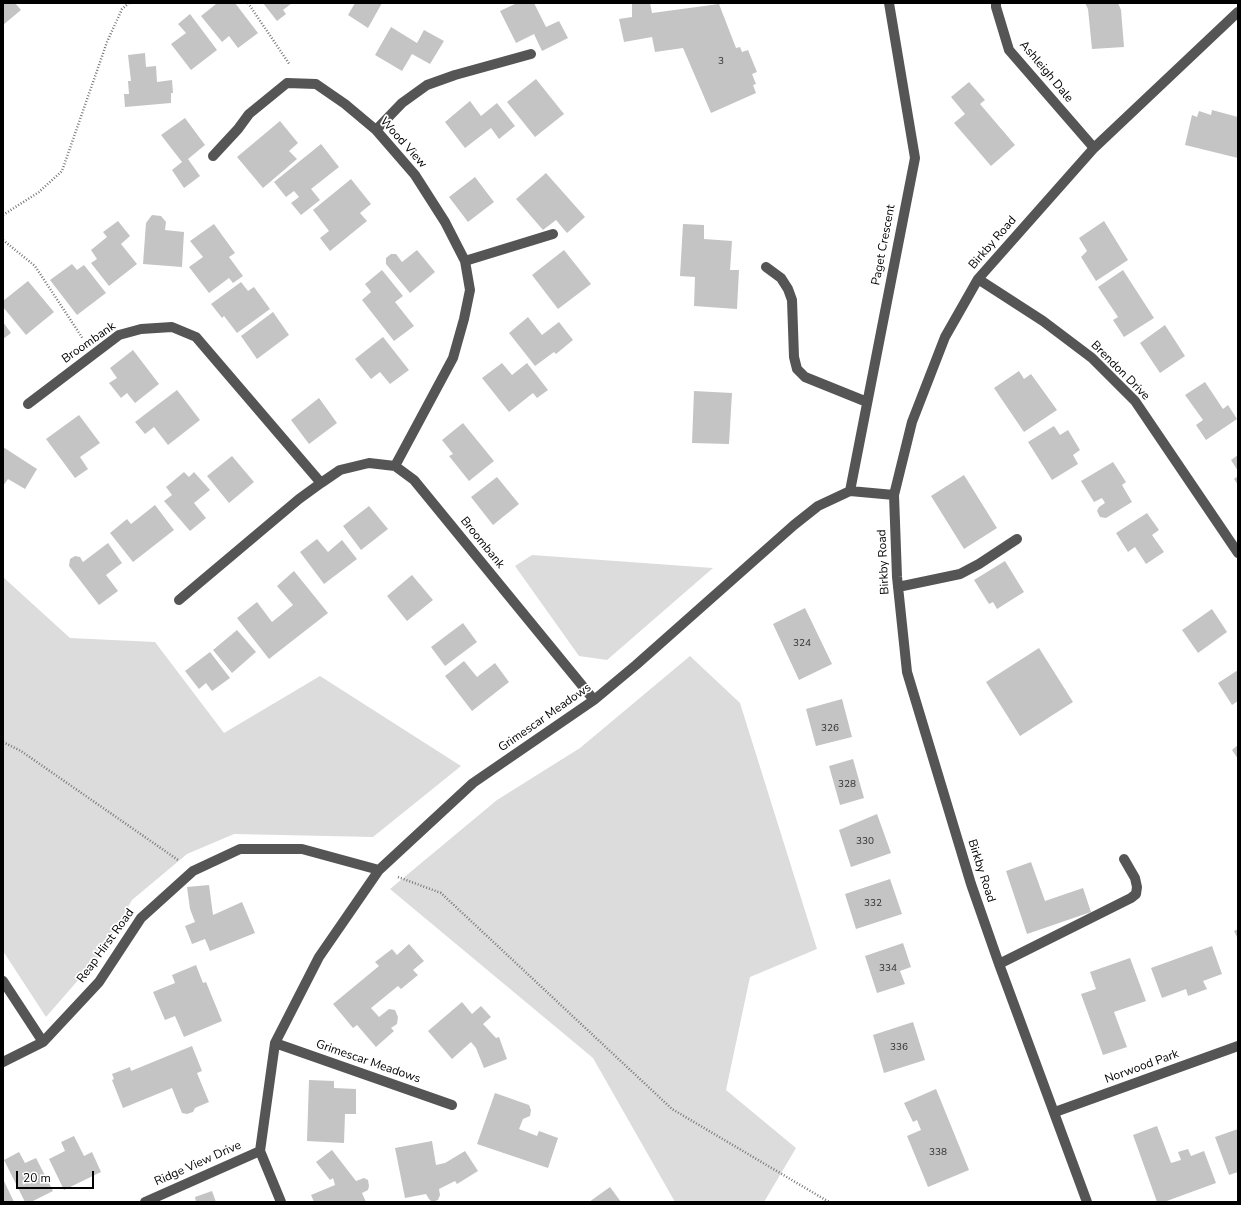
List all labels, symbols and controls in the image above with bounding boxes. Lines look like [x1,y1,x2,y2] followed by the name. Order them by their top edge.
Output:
[1016,38,1076,106] street label: Ashleigh Dale
[718,56,724,68] house number: 3
[376,115,430,171] street label: Wood View
[869,204,899,286] street label: Paget Crescent
[966,214,1020,272] street label: Birkby Road
[59,319,119,367] street label: Broombank
[1087,338,1153,404] street label: Brendon Drive
[457,514,507,572] street label: Broombank
[875,529,893,595] street label: Birkby Road
[793,638,811,650] house number: 324
[496,681,594,755] street label: Grimescar Meadows
[821,723,839,735] house number: 326
[838,779,856,791] house number: 328
[856,836,874,848] house number: 330
[964,838,998,904] street label: Birkby Road
[864,898,882,910] house number: 332
[74,906,138,986] street label: Reap Hirst Road
[879,963,897,975] house number: 334
[314,1037,422,1087] street label: Grimescar Meadows
[890,1042,908,1054] house number: 336
[1103,1047,1181,1087] street label: Norwood Park
[152,1138,244,1190] street label: Ridge View Drive
[929,1147,947,1159] house number: 338
[18,1163,96,1189] scale bar
[23,1170,51,1186] text: 20 m

